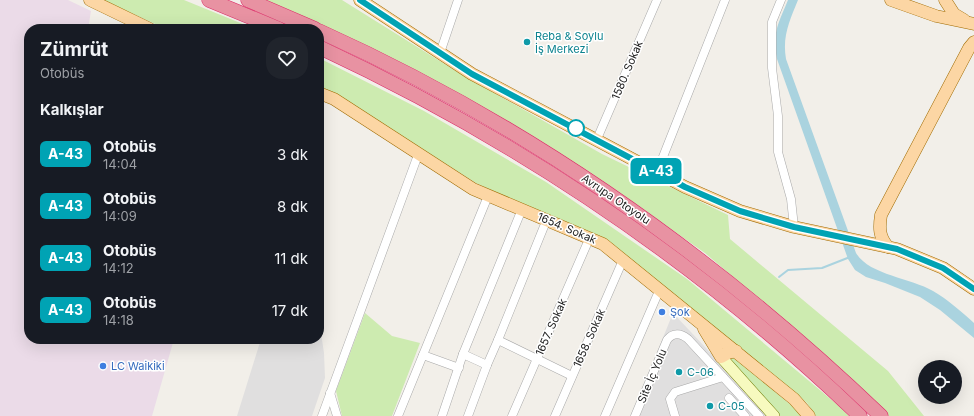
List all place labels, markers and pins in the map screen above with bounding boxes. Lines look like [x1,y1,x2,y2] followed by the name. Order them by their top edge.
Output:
[535,29,603,56] place label: Reba & Soylu İş Merkezi
[522,37,532,47] marker: Reba & Soylu İş Merkezi
[567,119,585,137] unlabelled marker
[670,305,690,319] place label: Şok
[657,307,667,317] marker: Şok
[111,359,165,373] place label: LC Waikiki
[98,361,108,371] marker: LC Waikiki
[687,365,714,379] place label: C-06
[674,367,684,377] marker: C-06
[718,399,745,413] place label: C-05
[705,401,715,411] marker: C-05

